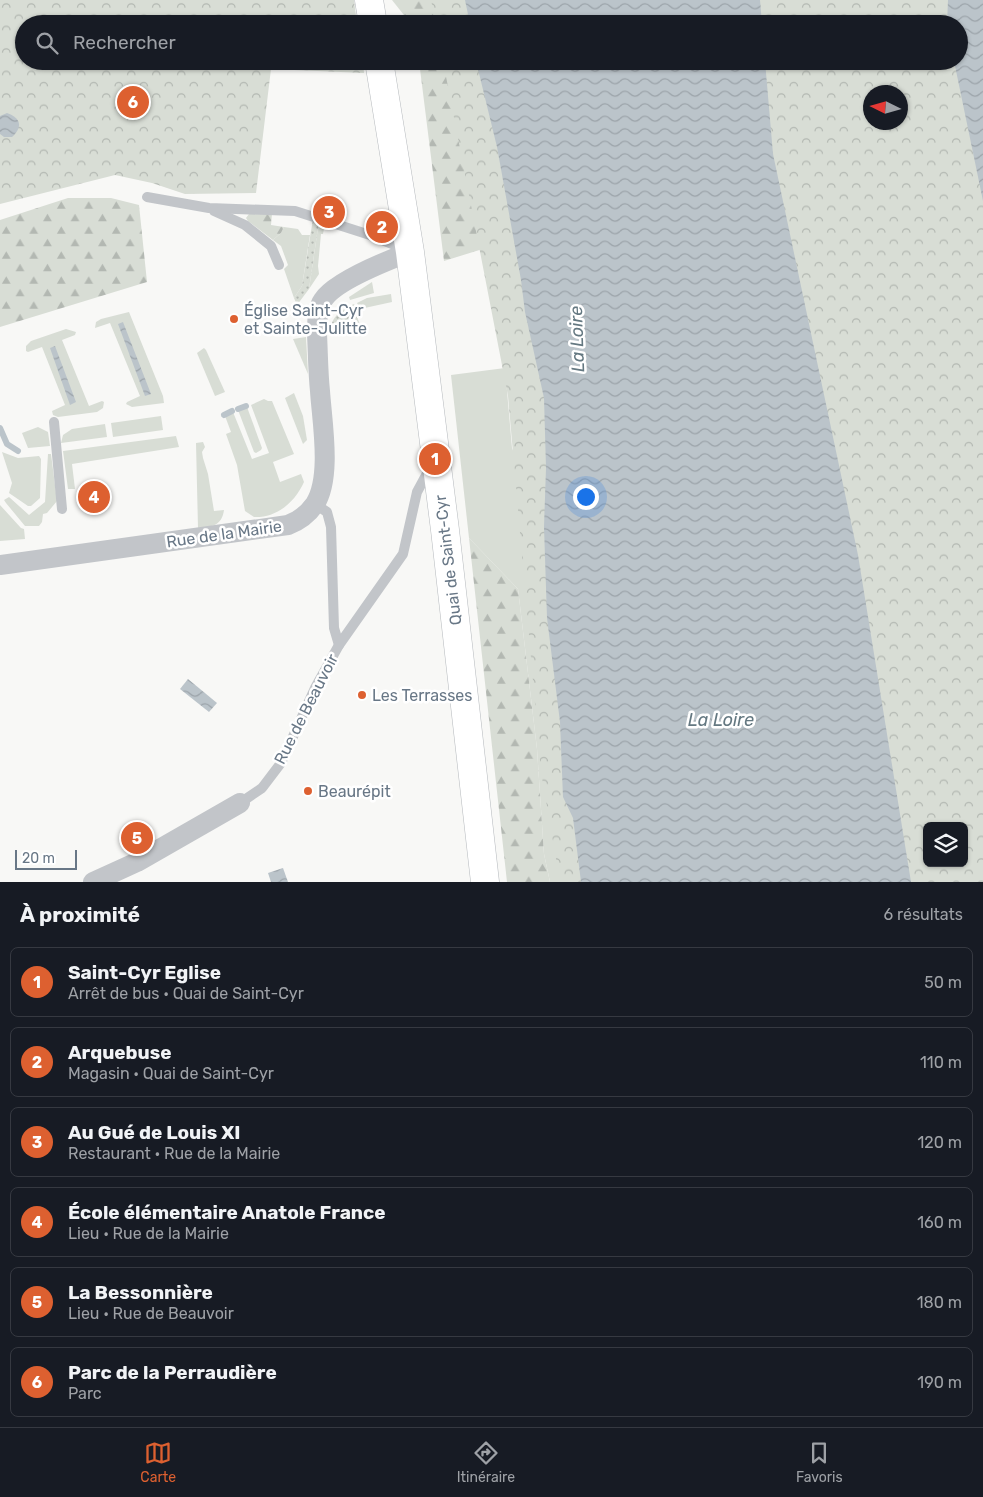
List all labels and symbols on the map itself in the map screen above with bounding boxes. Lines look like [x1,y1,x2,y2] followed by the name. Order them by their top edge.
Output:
[117,83,149,121] pin: 6
[863,85,908,130] north arrow
[313,193,345,231] pin: 3
[366,208,398,246] pin: 2
[244,301,367,338] place label: Église Saint-Cyr et Sainte-Julitte
[565,306,589,372] water label: La Loire
[228,313,240,325] marker: Église Saint-Cyr et Sainte-Julitte
[419,440,451,478] pin: 1
[78,478,110,516] pin: 4
[573,484,599,510] your location
[431,494,465,626] street label: Quai de Saint-Cyr
[165,516,283,552] street label: Rue de la Mairie
[270,651,342,767] street label: Rue de Beauvoir
[372,686,472,705] place label: Les Terrasses
[356,689,368,701] marker: Les Terrasses
[688,709,754,731] water label: La Loire
[318,782,391,801] place label: Beaurépit
[302,785,314,797] marker: Beaurépit
[121,819,153,857] pin: 5
[15,847,78,870] scale bar

